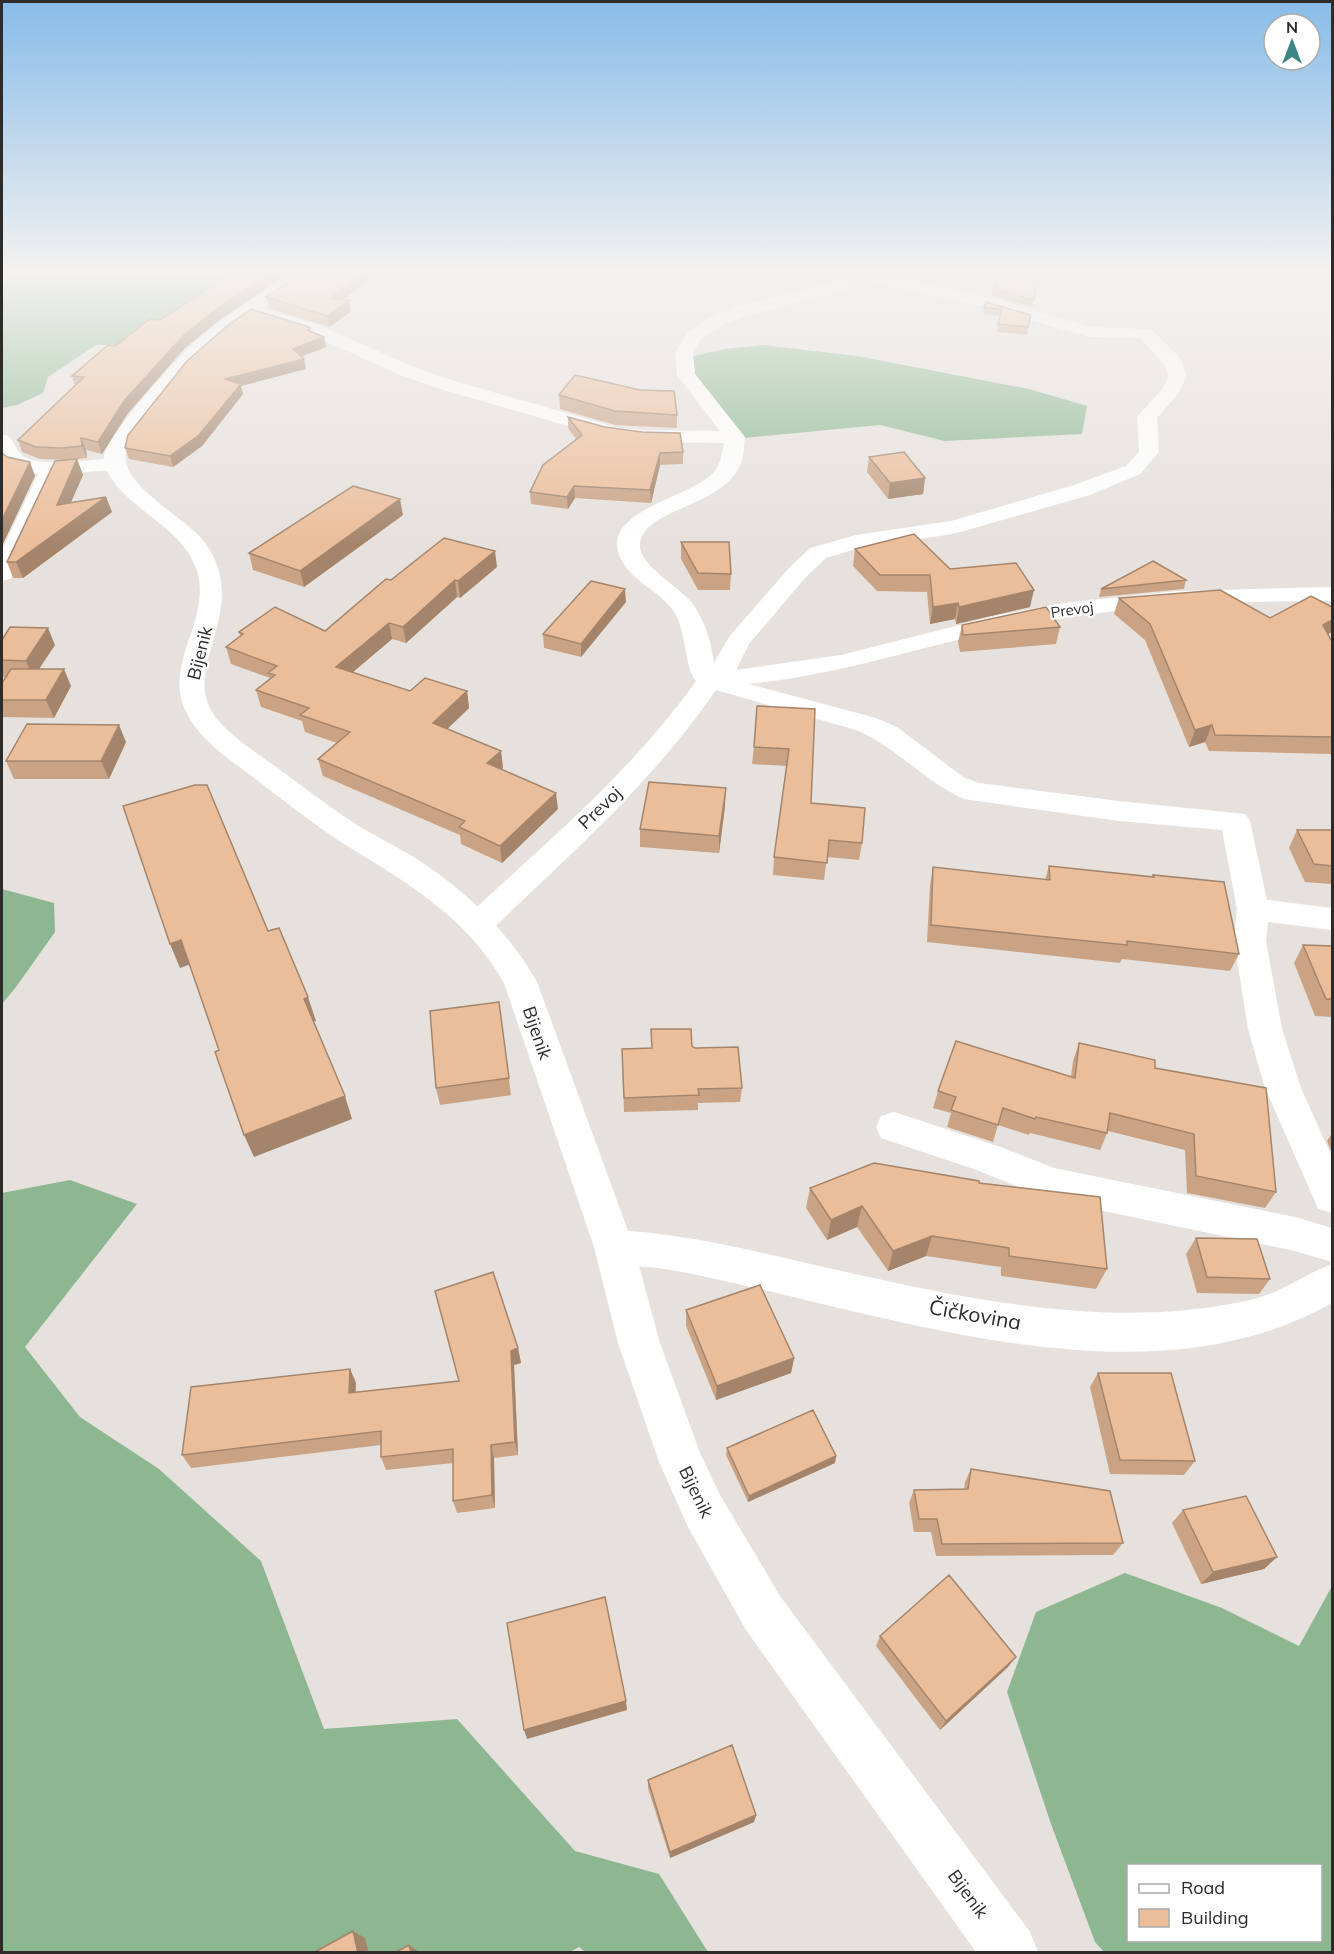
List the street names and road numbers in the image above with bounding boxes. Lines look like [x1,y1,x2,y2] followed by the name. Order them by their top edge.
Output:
[1049,597,1095,622] street label: Prevoj
[182,623,217,682] street label: Bijenik
[573,781,626,834] street label: Prevoj
[518,1003,557,1063] street label: Bijenik
[927,1293,1023,1335] street label: Čičkovina
[674,1462,719,1522] street label: Bijenik
[943,1865,994,1923] street label: Bijenik

